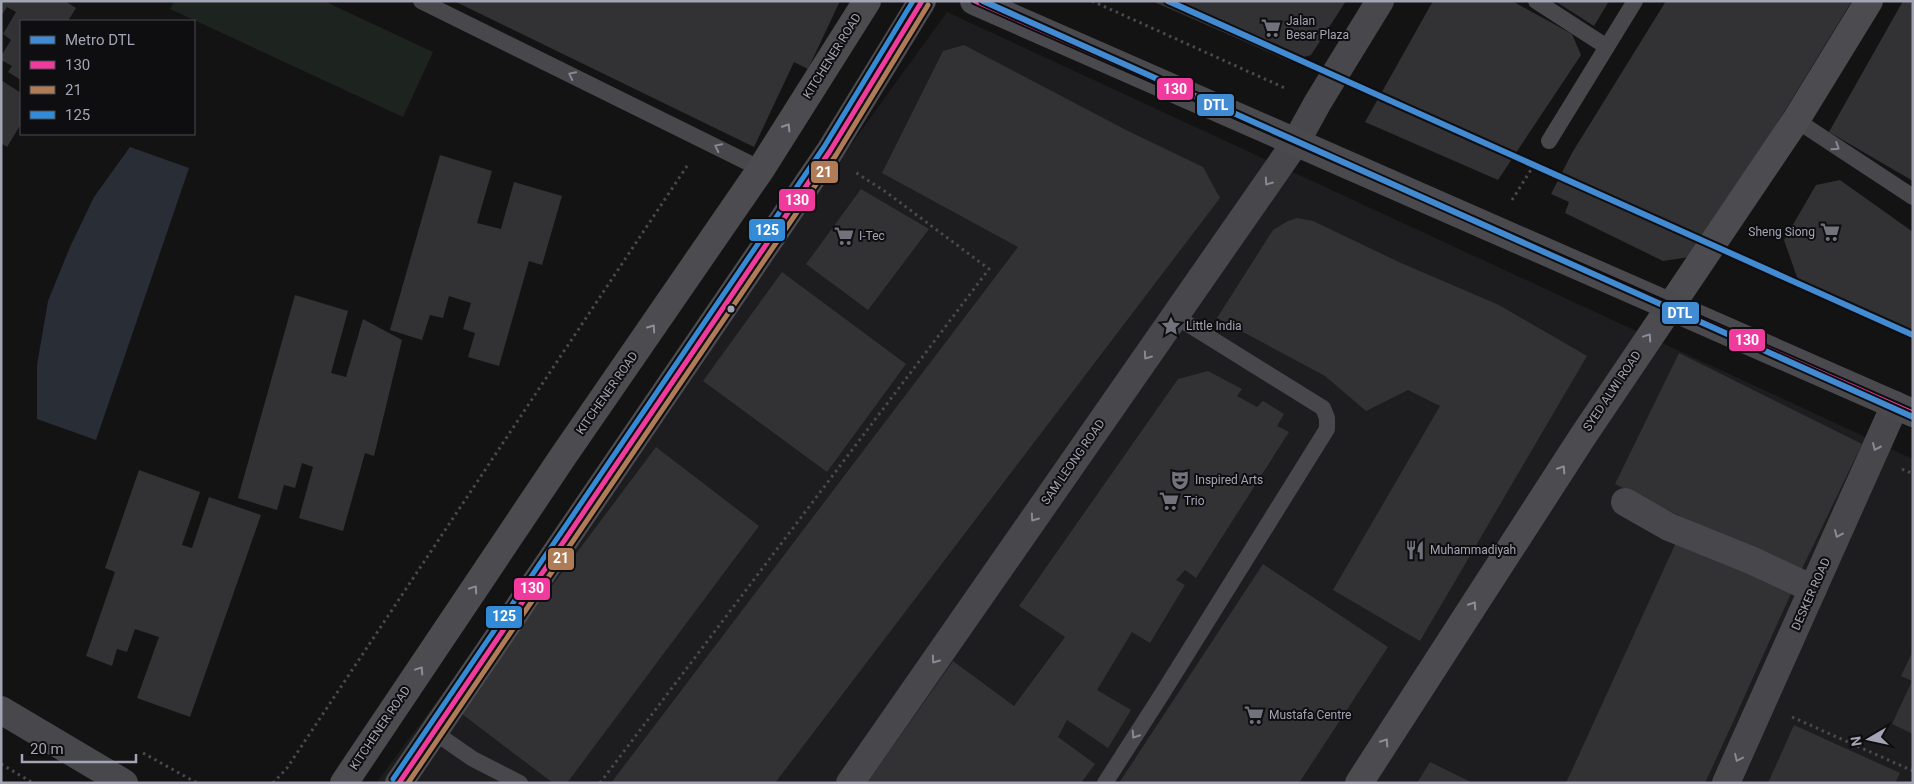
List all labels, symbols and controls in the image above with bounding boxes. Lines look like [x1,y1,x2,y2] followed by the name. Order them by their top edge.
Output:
[800,11,864,101] street label: KITCHENER ROAD
[1286,14,1349,42] place label: Jalan Besar Plaza
[1260,17,1282,39] supermarket icon: Jalan Besar Plaza
[20,20,195,135] legend
[65,31,135,49] text: Metro DTL
[65,56,90,74] text: 130
[568,71,577,81] one-way arrow
[1156,77,1194,101] line badge: 130
[65,81,82,99] text: 21
[1163,81,1187,97] text: 130
[1196,93,1235,117] line badge: DTL
[1204,97,1229,113] text: DTL
[65,106,90,124] text: 125
[781,124,791,133] one-way arrow
[1831,141,1840,150] one-way arrow
[714,143,723,153] one-way arrow
[810,160,839,184] line badge: 21
[816,164,832,180] text: 21
[1265,176,1274,185] one-way arrow
[778,188,816,212] line badge: 130
[785,192,809,208] text: 130
[748,218,786,242] line badge: 125
[1819,221,1841,243] supermarket icon: Sheng Siong
[755,222,779,238] text: 125
[833,225,855,247] supermarket icon: I-Tec
[1748,225,1815,239] place label: Sheng Siong
[859,229,885,243] place label: I-Tec
[1661,301,1700,325] line badge: DTL
[726,304,736,314] unlabelled marker
[1668,305,1693,321] text: DTL
[1160,315,1182,337] place icon: Little India
[1186,319,1242,333] place label: Little India
[646,324,655,334] one-way arrow
[1728,328,1766,352] line badge: 130
[1735,332,1759,348] text: 130
[1642,333,1651,343] one-way arrow
[1580,348,1644,434] street label: SYED ALWI ROAD
[573,349,641,437] street label: KITCHENER ROAD
[1144,350,1153,360] one-way arrow
[1038,417,1108,507] street label: SAM LEONG ROAD
[1872,442,1883,451] one-way arrow
[1555,465,1565,474] one-way arrow
[1169,469,1191,491] theatre icon: Inspired Arts
[1195,473,1263,487] place label: Inspired Arts
[1158,490,1180,512] supermarket icon: Trio
[1184,494,1205,508] place label: Trio
[1031,512,1040,522] one-way arrow
[1833,529,1844,538] one-way arrow
[1404,539,1426,561] restaurant icon: Muhammadiyah
[1430,543,1516,557] place label: Muhammadiyah
[547,547,575,571] line badge: 21
[553,550,569,566] text: 21
[1789,556,1833,632] street label: DESKER ROAD
[513,577,551,601] line badge: 130
[520,580,544,596] text: 130
[468,585,477,595] one-way arrow
[1467,602,1477,611] one-way arrow
[485,605,523,629] line badge: 125
[492,608,516,624] text: 125
[932,654,941,664] one-way arrow
[414,666,423,675] one-way arrow
[347,683,413,772] street label: KITCHENER ROAD
[1243,704,1265,726] supermarket icon: Mustafa Centre
[1269,708,1351,722] place label: Mustafa Centre
[1844,714,1894,764] north arrow
[1132,730,1142,739] one-way arrow
[22,732,136,764] scale bar
[1847,735,1865,747] text: N
[1379,738,1388,747] one-way arrow
[30,740,64,758] text: 20 m
[1733,753,1744,762] one-way arrow

